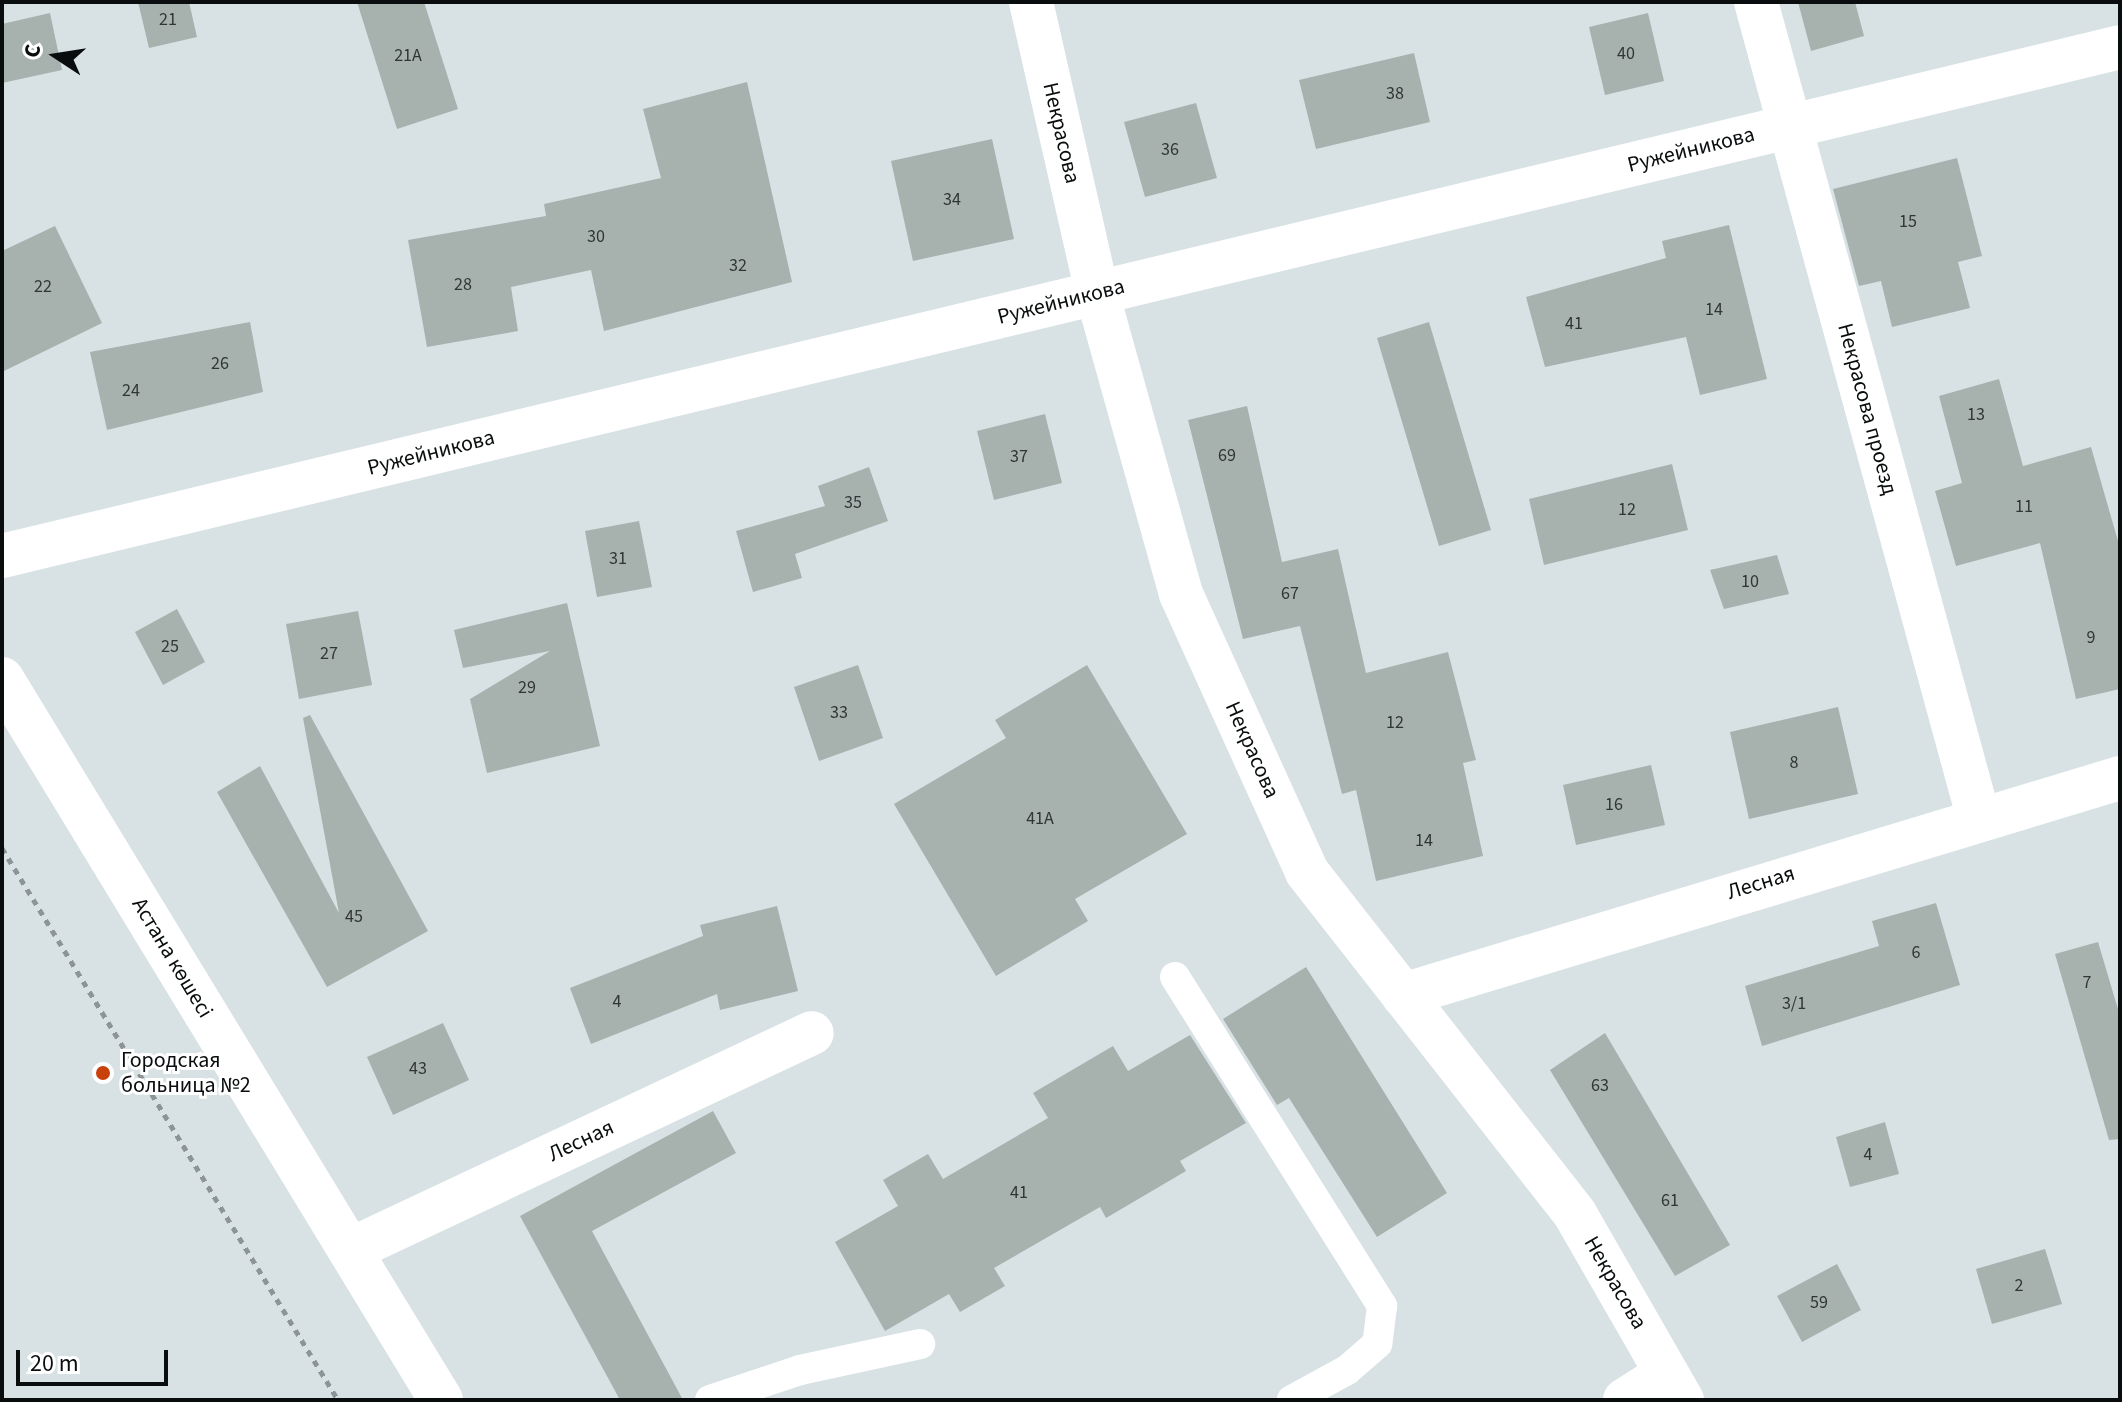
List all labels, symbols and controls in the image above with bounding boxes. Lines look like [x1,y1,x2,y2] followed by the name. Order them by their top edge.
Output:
[159,9,177,31] house number: 21
[16,16,96,96] north arrow
[16,41,50,61] text: С
[1617,43,1635,65] house number: 40
[394,45,422,67] house number: 21А
[1037,80,1085,186] street label: Некрасова
[1386,83,1404,105] house number: 38
[1625,121,1757,179] street label: Ружейникова
[1161,139,1179,161] house number: 36
[943,189,961,211] house number: 34
[1899,211,1917,233] house number: 15
[587,226,605,248] house number: 30
[729,255,747,277] house number: 32
[995,273,1127,331] street label: Ружейникова
[454,274,472,296] house number: 28
[34,276,52,298] house number: 22
[1705,299,1723,321] house number: 14
[1565,313,1583,335] house number: 41
[1831,320,1903,498] street label: Некрасова проезд
[211,353,229,375] house number: 26
[122,380,140,402] house number: 24
[1967,404,1985,426] house number: 13
[365,424,497,482] street label: Ружейникова
[1218,445,1236,467] house number: 69
[1010,446,1028,468] house number: 37
[844,492,862,514] house number: 35
[2015,496,2033,518] house number: 11
[1618,499,1636,521] house number: 12
[609,548,627,570] house number: 31
[1741,571,1759,593] house number: 10
[1281,583,1299,605] house number: 67
[2087,627,2095,649] house number: 9
[161,636,179,658] house number: 25
[320,643,338,665] house number: 27
[518,677,536,699] house number: 29
[1219,698,1285,802] street label: Некрасова
[830,702,848,724] house number: 33
[1386,712,1404,734] house number: 12
[1790,752,1798,774] house number: 8
[1605,794,1623,816] house number: 16
[1026,808,1054,830] house number: 41А
[1415,830,1433,852] house number: 14
[1724,860,1798,906] street label: Лесная
[126,893,218,1023] street label: Астана көшесі
[345,906,363,928] house number: 45
[1912,942,1920,964] house number: 6
[2083,972,2091,994] house number: 7
[613,991,621,1013] house number: 4
[1782,993,1806,1015] house number: 3/1
[121,1047,251,1098] place label: Городская больница №2
[409,1058,427,1080] house number: 43
[92,1062,114,1084] marker: Городская больница №2
[1591,1075,1609,1097] house number: 63
[544,1114,618,1168] street label: Лесная
[1864,1144,1872,1166] house number: 4
[1010,1182,1028,1204] house number: 41
[1661,1190,1679,1212] house number: 61
[1578,1232,1652,1334] street label: Некрасова
[2015,1275,2023,1297] house number: 2
[1810,1292,1828,1314] house number: 59
[20,1334,172,1384] scale bar
[30,1346,79,1381] text: 20 m

